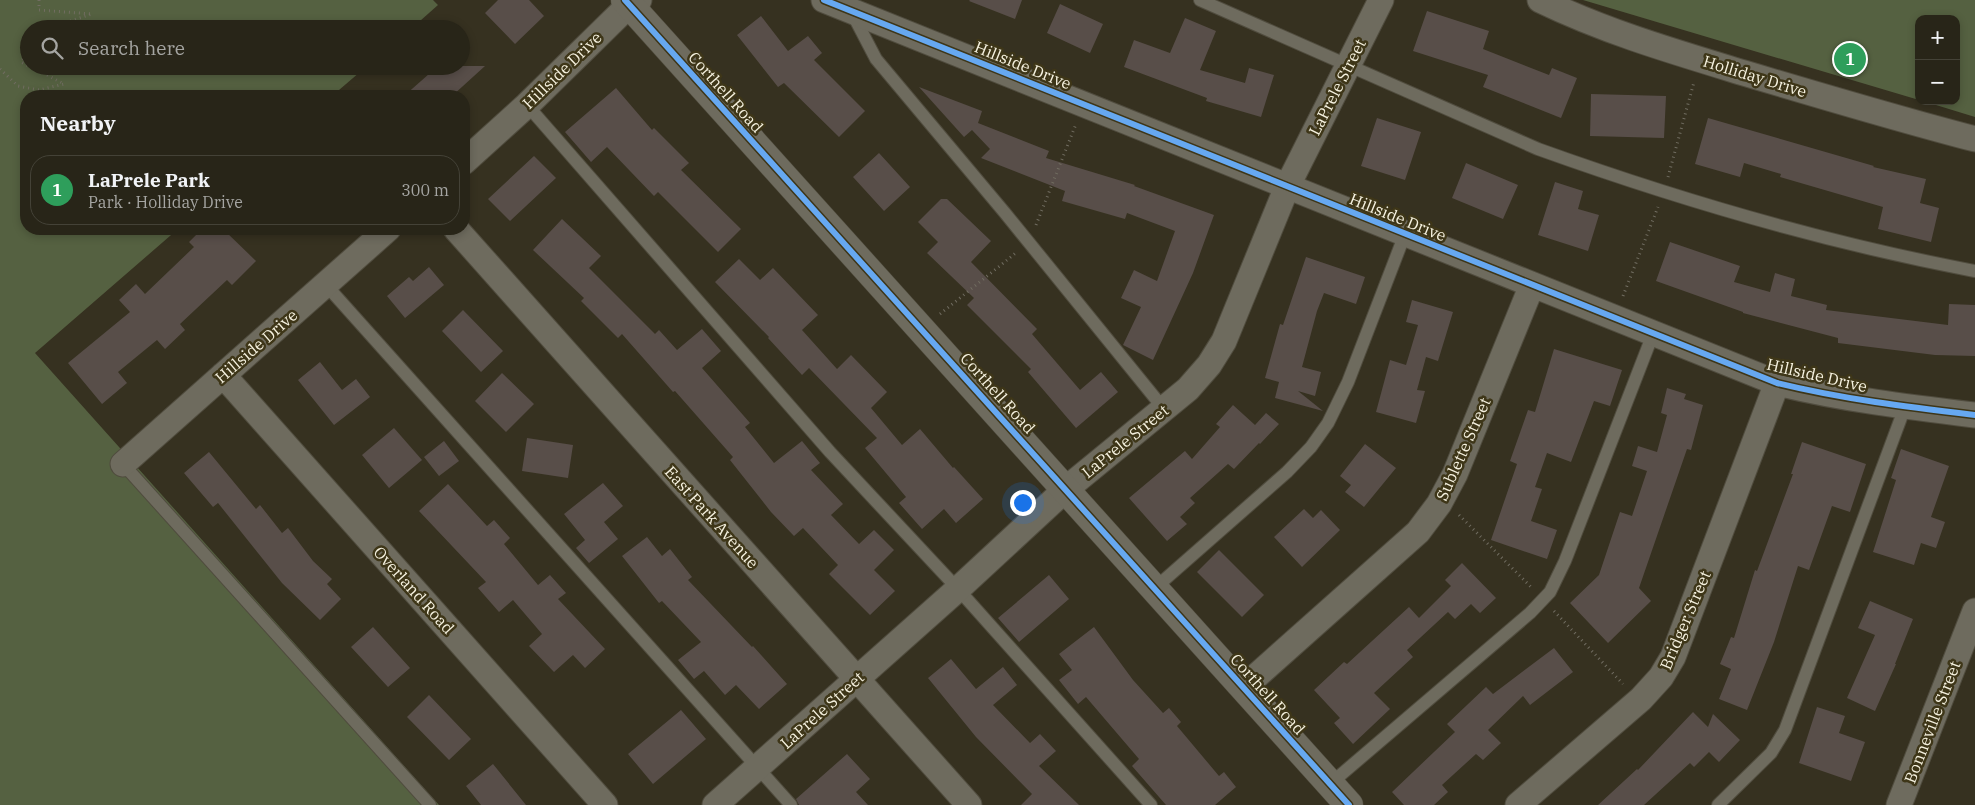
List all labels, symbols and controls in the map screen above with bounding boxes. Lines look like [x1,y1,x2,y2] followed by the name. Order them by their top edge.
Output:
[1915,15,1960,105] map controls
[1915,15,1960,60] button: +
[20,20,470,75] search box
[518,27,606,113] street label: Hillside Drive
[38,34,66,62] icon: search
[1304,35,1370,139] street label: LaPrele Street
[78,36,185,60] text: Search here
[972,37,1074,93] street label: Hillside Drive
[1834,40,1866,78] pin: 1
[684,47,768,137] street label: Corthell Road
[1701,51,1809,101] street label: Holliday Drive
[1915,60,1960,105] button: −
[40,109,116,137] text: Nearby
[88,168,210,192] text: LaPrele Park
[52,180,62,200] text: 1
[401,180,449,200] text: 300 m
[1347,189,1449,245] street label: Hillside Drive
[88,192,243,212] text: Park · Holliday Drive
[211,305,301,387] street label: Hillside Drive
[956,348,1040,438] street label: Corthell Road
[1765,354,1869,396] street label: Hillside Drive
[1431,394,1495,504] street label: Sublette Street
[1078,400,1173,482] street label: LaPrele Street
[661,462,763,572] street label: East Park Avenue
[1010,490,1036,516] your location
[369,542,459,638] street label: Overland Road
[1655,567,1715,672] street label: Bridger Street
[1226,649,1310,739] street label: Corthell Road
[1900,658,1965,786] street label: Bonneville Street
[776,667,868,753] street label: LaPrele Street

